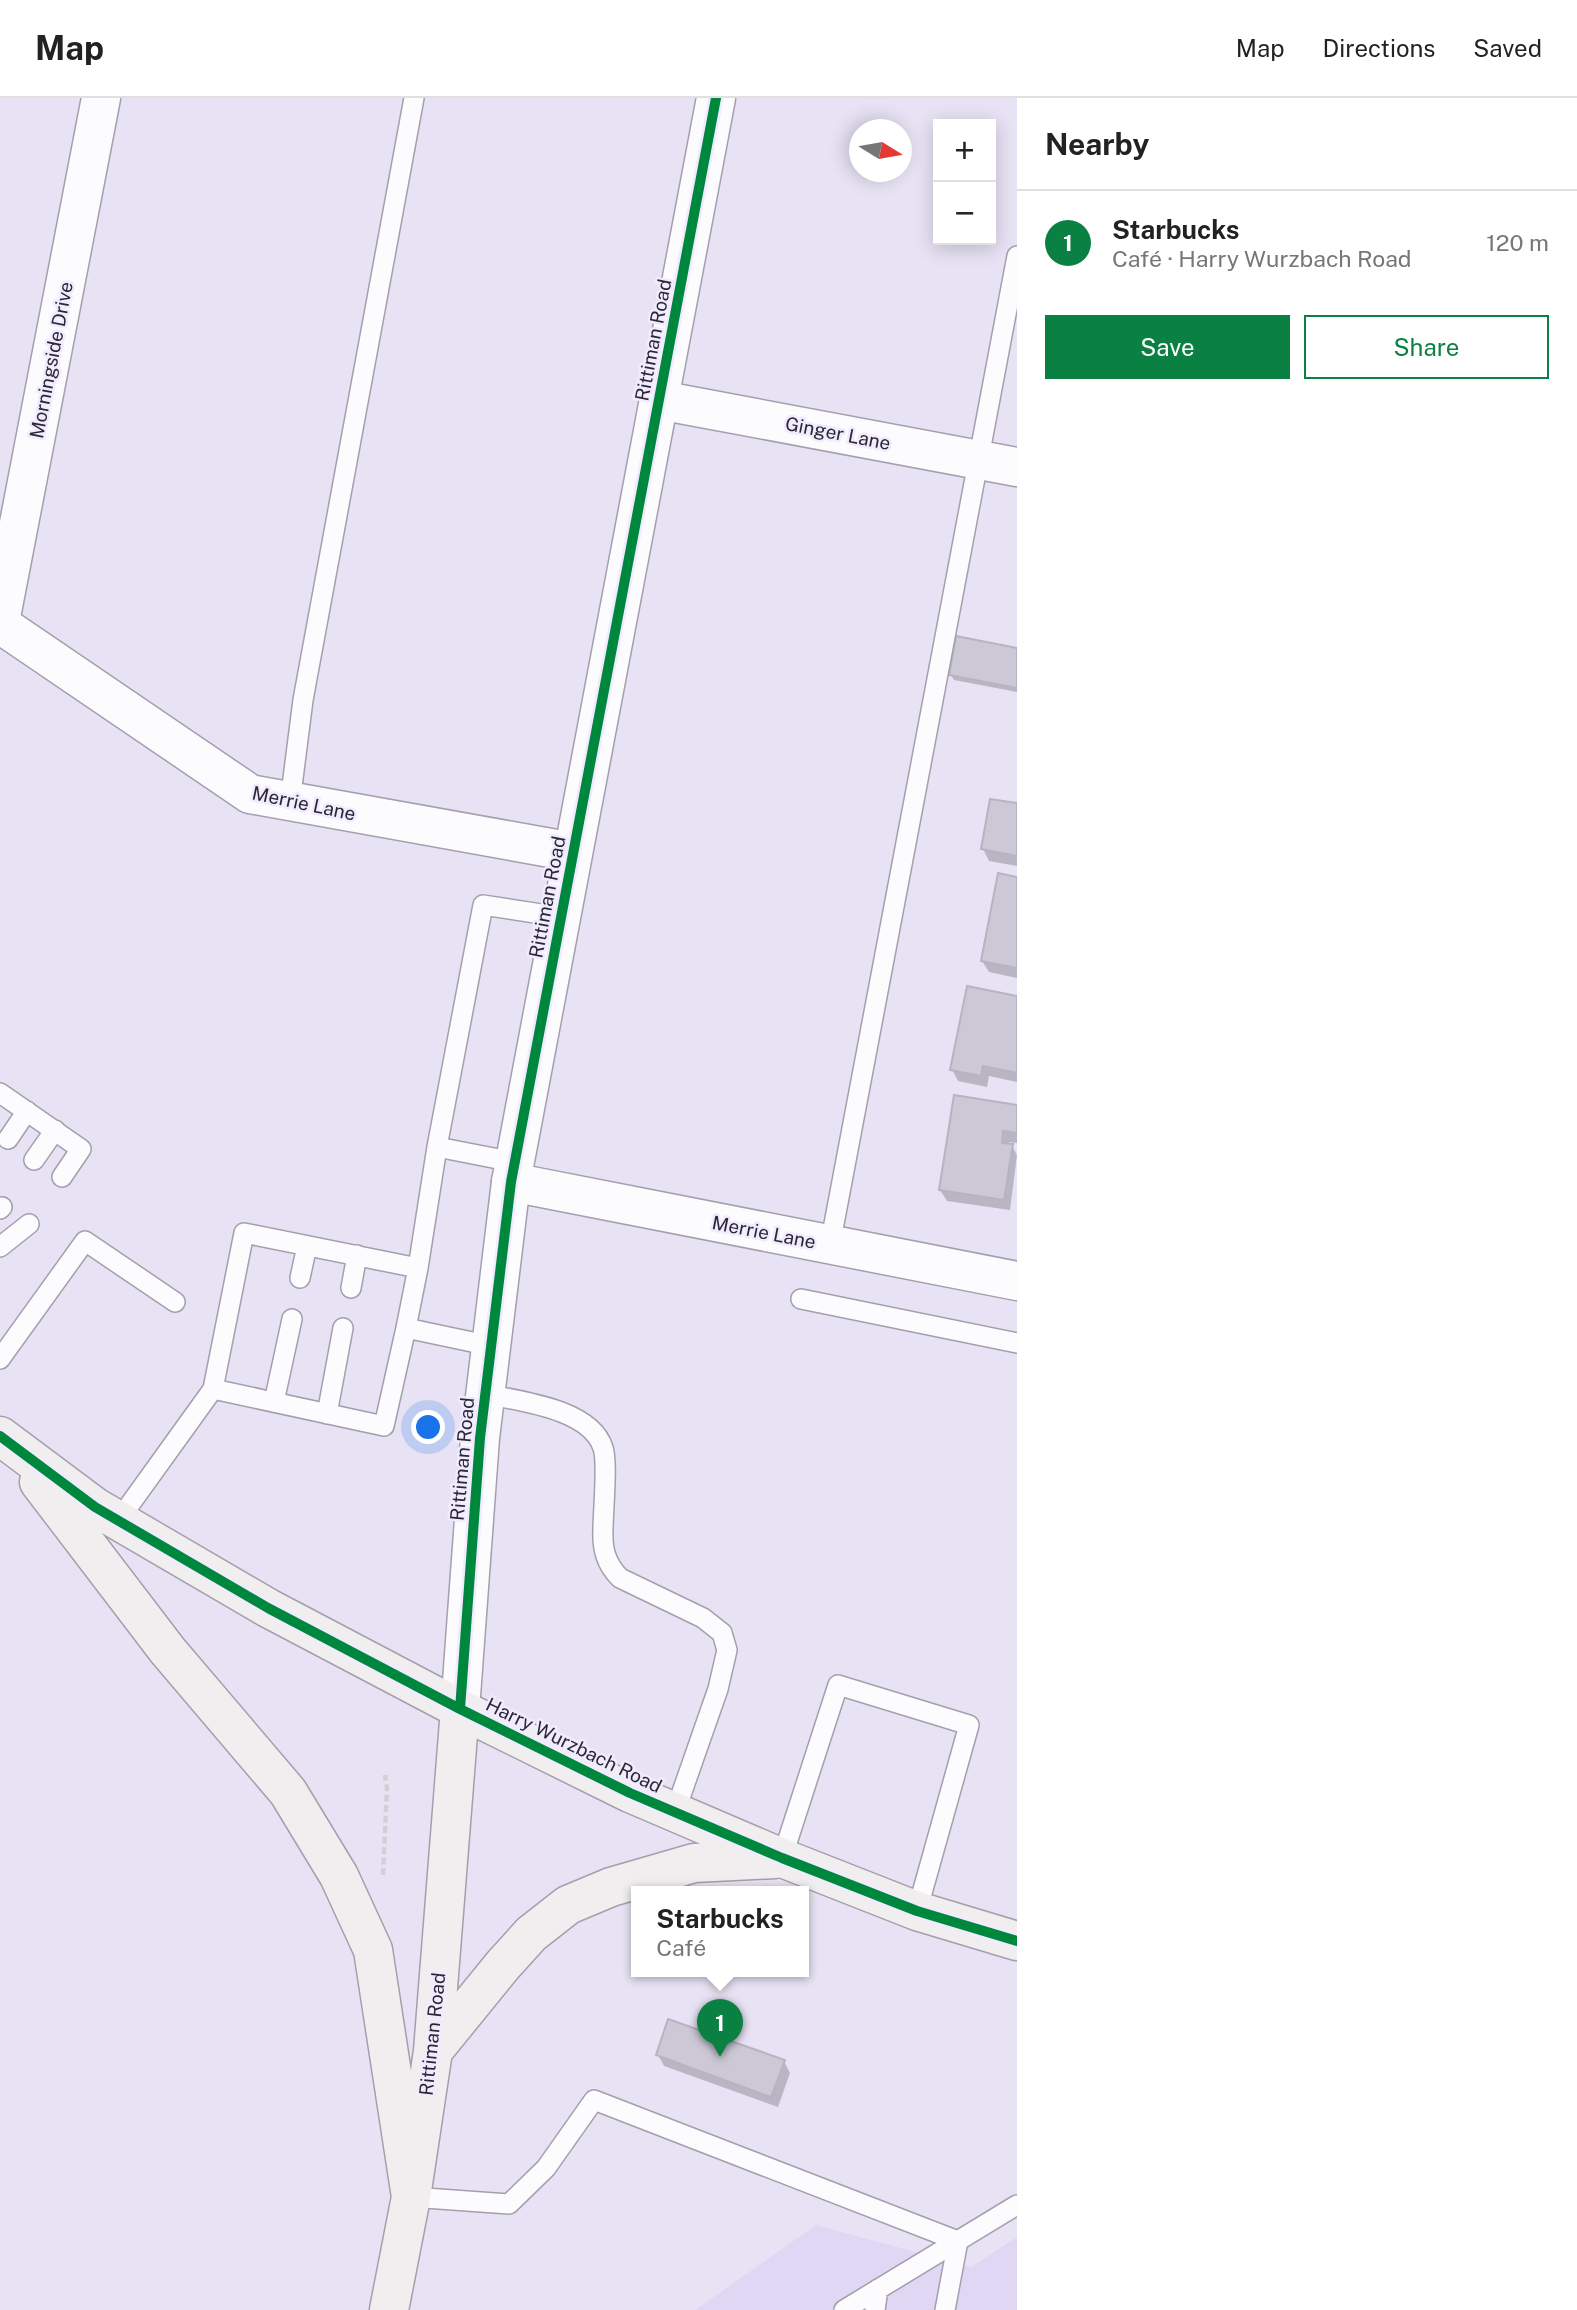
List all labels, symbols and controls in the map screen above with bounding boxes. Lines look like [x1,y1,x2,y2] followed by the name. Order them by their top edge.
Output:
[35,29,104,67] text: Map
[1236,34,1285,62] text: Map
[1323,34,1435,62] text: Directions
[1473,34,1542,62] text: Saved
[849,119,912,182] north arrow
[933,119,996,245] map controls
[933,119,996,182] button: +
[1045,126,1149,162] text: Nearby
[933,182,996,245] button: −
[1112,214,1239,245] text: Starbucks
[1063,229,1073,256] text: 1
[1486,229,1549,256] text: 120 m
[1112,245,1412,272] text: Café · Harry Wurzbach Road
[630,277,676,403] street label: Rittiman Road
[25,280,77,440] street label: Morningside Drive
[1045,315,1290,379] button: Save
[1304,315,1549,379] button: Share
[783,412,893,454] street label: Ginger Lane
[250,781,358,825] street label: Merrie Lane
[524,834,570,960] street label: Rittiman Road
[710,1211,818,1253] street label: Merrie Lane
[446,1396,478,1522] street label: Rittiman Road
[411,1410,445,1444] your location
[483,1693,665,1797] street label: Harry Wurzbach Road
[631,1886,809,1977] popup
[656,1903,784,1934] text: Starbucks
[656,1934,706,1961] text: Café
[415,1971,449,2097] street label: Rittiman Road
[697,1999,743,2057] pin: 1

